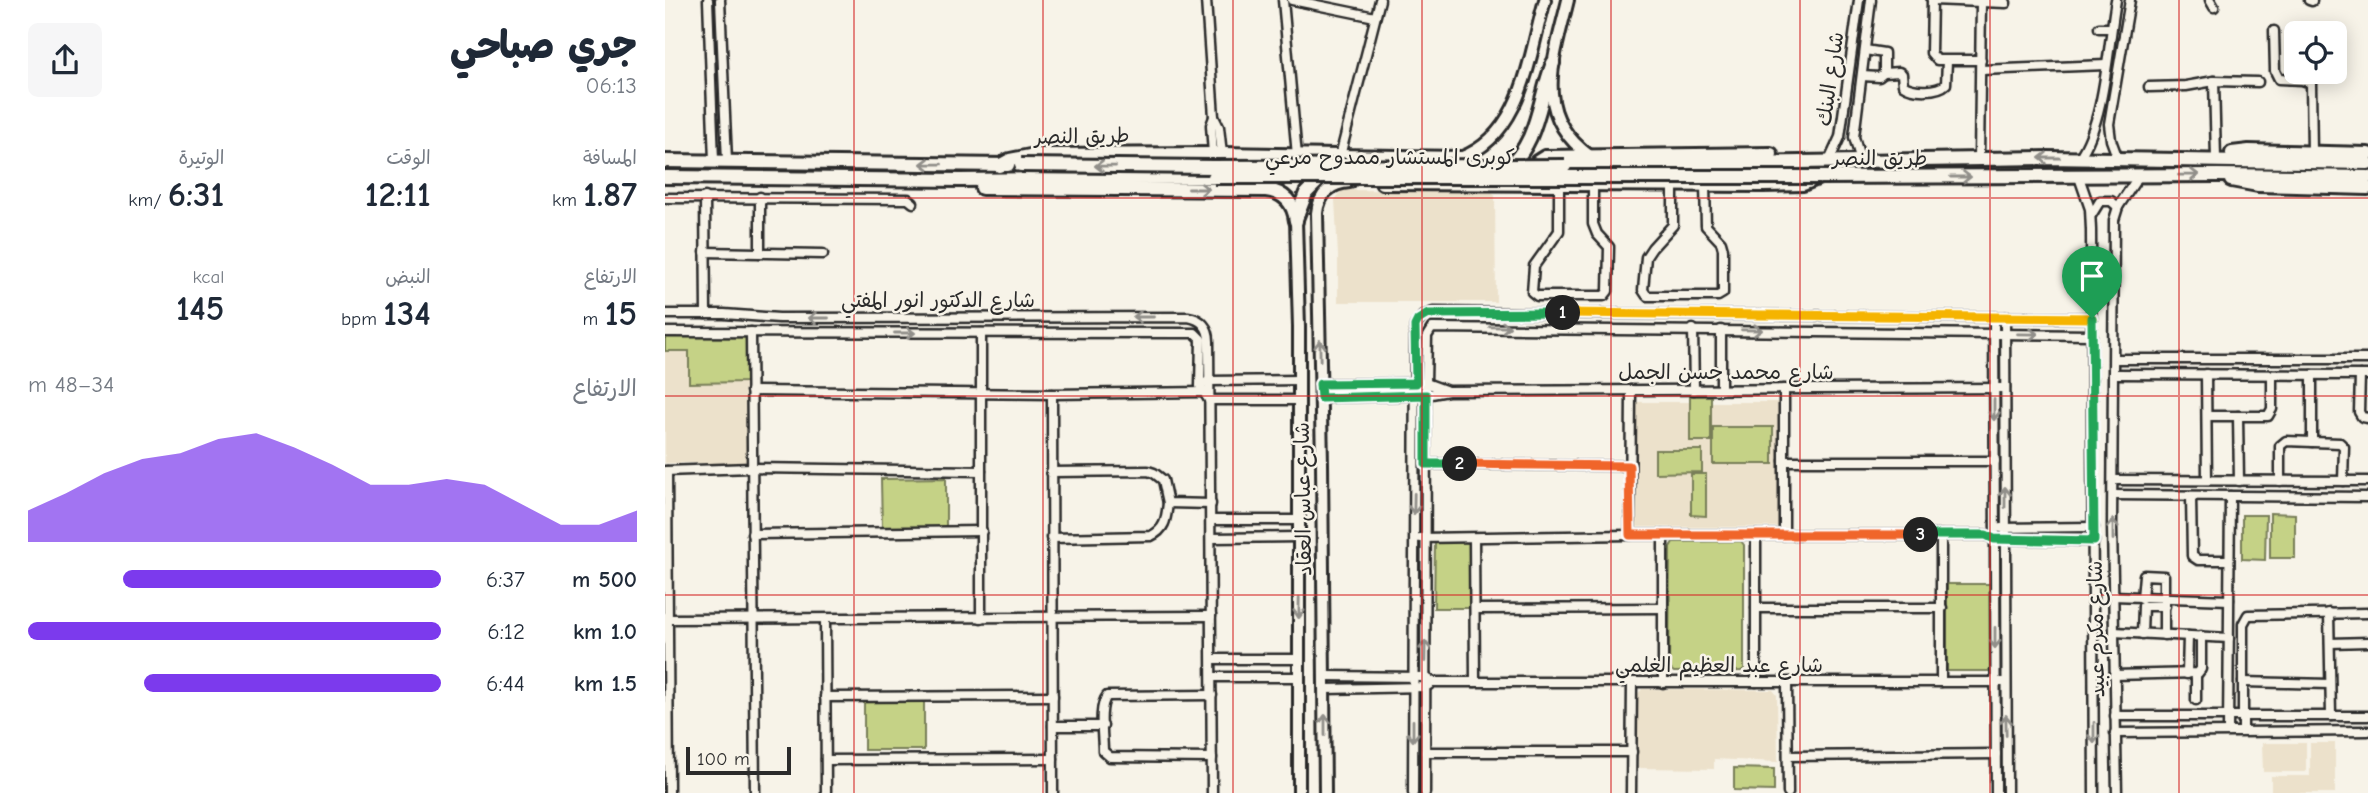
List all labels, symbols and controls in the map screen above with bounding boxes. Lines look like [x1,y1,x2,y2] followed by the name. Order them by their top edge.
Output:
[2284,21,2347,84] map controls
[2284,21,2347,84] button: locate
[28,23,102,97] button: share
[450,24,637,68] text: جري صباحي
[1812,30,1851,128] street label: شارع البنك
[586,72,637,99] text: 06:13
[1032,123,1130,149] street label: طريق النصر
[1265,145,1515,176] street label: كوبرى المستشار ممدوح مرعي
[1831,146,1927,170] street label: طريق النصر
[178,147,224,169] text: الوتيرة
[386,147,431,169] text: الوقت
[583,147,637,169] text: المسافة
[2038,151,2061,165] one-way arrow
[920,158,943,171] one-way arrow
[1094,160,1117,173] one-way arrow
[2177,169,2200,182] one-way arrow
[1950,170,1973,184] one-way arrow
[168,174,224,215] text: 6:31
[365,174,431,215] text: 12:11
[583,174,637,215] text: 1.87
[1187,182,1210,196] one-way arrow
[128,189,168,211] text: /km
[552,189,583,211] text: km
[2062,246,2122,318] pin
[2073,257,2111,295] icon: arrive
[192,266,224,288] text: kcal
[385,266,431,288] text: النبض
[584,266,637,288] text: الارتفاع
[176,288,224,329] text: 145
[841,288,1035,319] street label: شارع الدكتور انور المفتي
[383,293,431,334] text: 134
[605,293,637,334] text: 15
[1545,296,1581,330] pin: 1
[1559,301,1566,323] text: 1
[341,308,383,330] text: bpm
[583,308,605,330] text: m
[1132,310,1155,324] one-way arrow
[806,311,829,325] one-way arrow
[1488,320,1511,334] one-way arrow
[1740,323,1763,337] one-way arrow
[893,326,916,340] one-way arrow
[2016,327,2039,341] one-way arrow
[1313,339,1326,362] one-way arrow
[1618,360,1834,387] street label: شارع محمد حسن الجمل
[28,371,114,398] text: 34–48 m
[573,375,637,402] text: الارتفاع
[1987,398,2001,421] one-way arrow
[1290,422,1319,576] street label: شارع عباس العقاد
[1443,447,1477,482] pin: 2
[1455,452,1464,474] text: 2
[1998,486,2012,509] one-way arrow
[1407,492,1421,515] one-way arrow
[1903,518,1939,552] pin: 3
[2106,518,2120,541] one-way arrow
[1916,523,1925,545] text: 3
[2083,560,2113,698] street label: شارع مكرم عبيد
[486,566,525,593] text: 6:37
[572,566,637,593] text: 500 m
[1292,596,1306,619] one-way arrow
[487,618,525,645] text: 6:12
[573,618,637,645] text: 1.0 km
[1988,626,2001,649] one-way arrow
[1418,640,1432,663] one-way arrow
[1615,653,1823,684] street label: شارع عبد العظيم الغلمي
[486,670,525,697] text: 6:44
[574,670,637,697] text: 1.5 km
[1318,714,1332,737] one-way arrow
[1999,714,2013,737] one-way arrow
[1406,719,1420,742] one-way arrow
[2087,722,2101,745] one-way arrow
[686,744,791,776] scale bar
[697,748,750,770] text: 100 m

